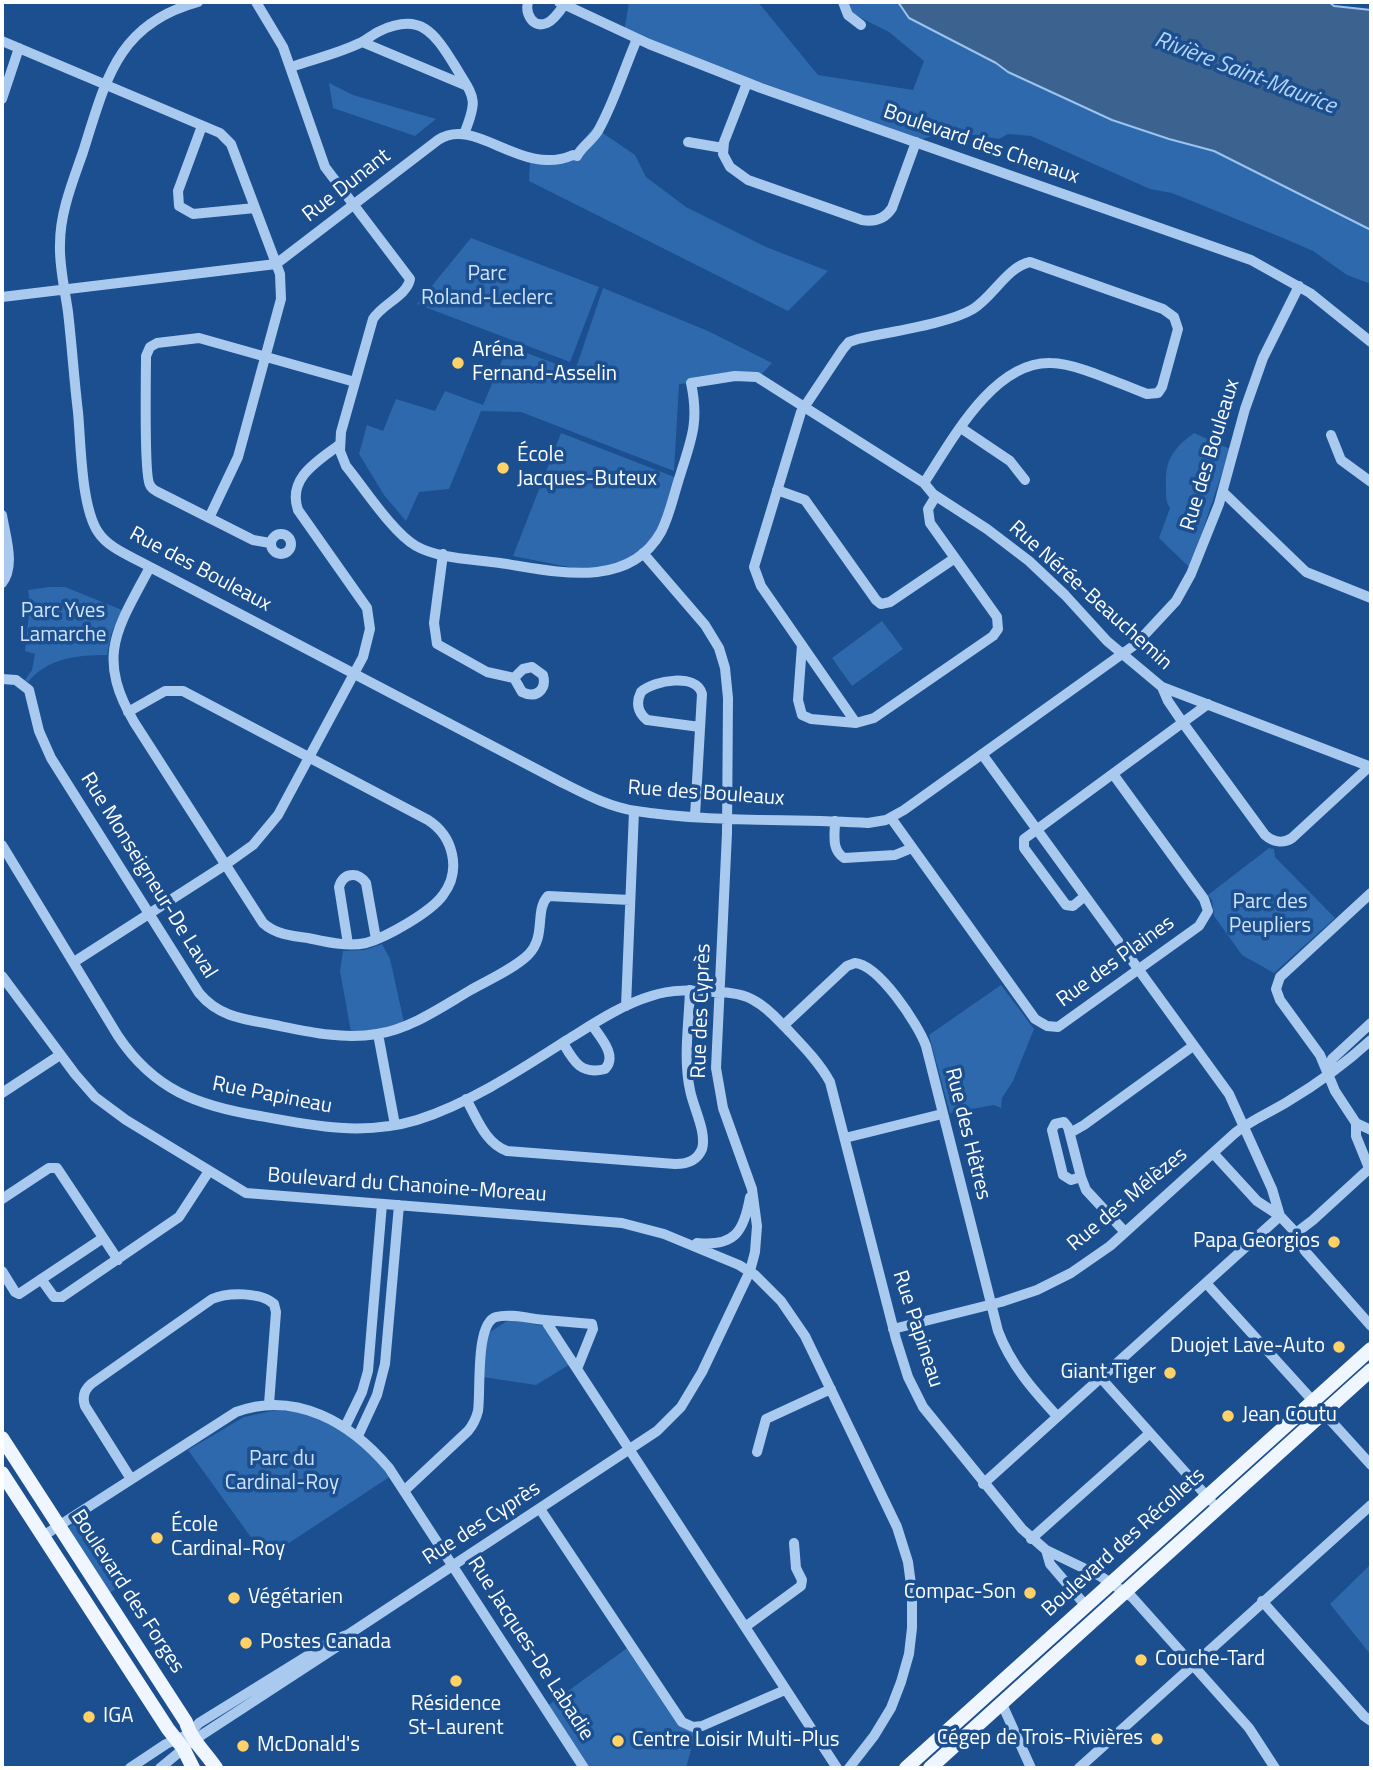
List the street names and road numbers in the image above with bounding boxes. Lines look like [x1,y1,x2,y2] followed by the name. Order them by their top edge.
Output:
[880,100,1082,190] street label: Boulevard des Chenaux
[298,144,396,228] street label: Rue Dunant
[1176,376,1246,534] street label: Rue des Bouleaux
[1003,516,1177,676] street label: Rue Nérée-Beauchemin
[125,522,275,618] street label: Rue des Bouleaux
[74,768,222,984] street label: Rue Monseigneur-De Laval
[627,776,785,812] street label: Rue des Bouleaux
[1052,911,1180,1013] street label: Rue des Plaines
[687,943,717,1079] street label: Rue des Cyprès
[938,1066,996,1202] street label: Rue des Hêtres
[210,1072,334,1120] street label: Rue Papineau
[1063,1143,1193,1257] street label: Rue des Mélèzes
[267,1164,547,1208] street label: Boulevard du Chanoine-Moreau
[886,1267,948,1391] street label: Rue Papineau
[1037,1463,1211,1623] street label: Boulevard des Récollets
[418,1477,546,1571] street label: Rue des Cyprès
[65,1506,189,1678] street label: Boulevard des Forges
[461,1553,599,1745] street label: Rue Jacques-De Labadie

